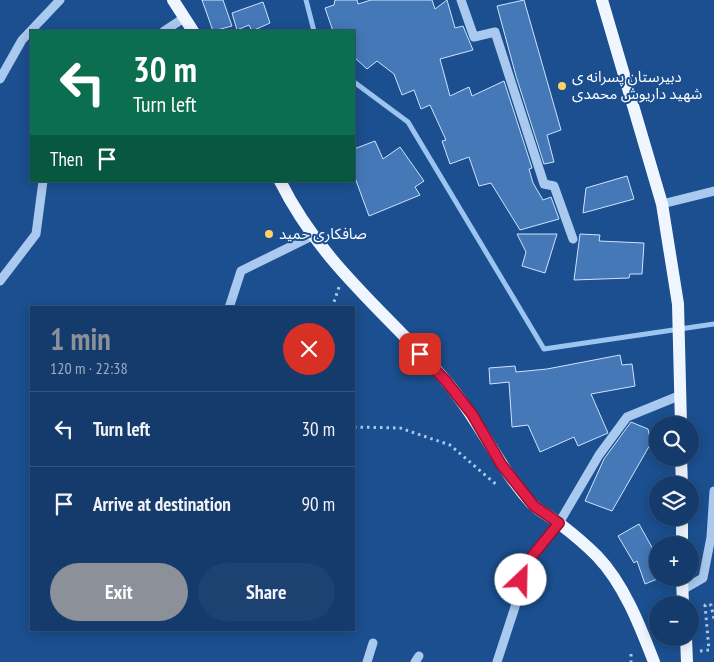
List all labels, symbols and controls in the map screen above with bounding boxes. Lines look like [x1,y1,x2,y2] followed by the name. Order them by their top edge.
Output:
[133,46,197,92] text: 30 m
[50,50,115,115] icon: left
[572,67,703,103] place label: دبیرستان پسرانه ی شهید داریوش محمدی
[556,80,568,92] marker: دبیرستان پسرانه ی شهید داریوش محمدی
[133,90,197,118] text: Turn left
[93,145,121,173] icon: arrive
[50,147,83,171] text: Then
[279,224,367,243] place label: صافکاری حمید
[263,228,275,240] marker: صافکاری حمید
[50,319,111,358] text: 1 min
[283,323,335,375] button: close
[399,333,441,375] pin
[406,340,434,368] icon: arrive
[50,358,128,378] text: 120 m · 22:38
[50,415,78,443] icon: left
[649,416,699,646] map controls
[649,416,699,466] button: search
[93,417,150,441] text: Turn left
[302,417,335,441] text: 30 m
[649,476,699,526] button: layers
[50,490,78,518] icon: arrive
[93,492,231,516] text: Arrive at destination
[302,492,335,516] text: 90 m
[649,536,699,586] button: +
[494,553,546,605] position arrow
[50,563,188,621] button: Exit
[198,563,335,621] button: Share
[649,596,699,646] button: −

